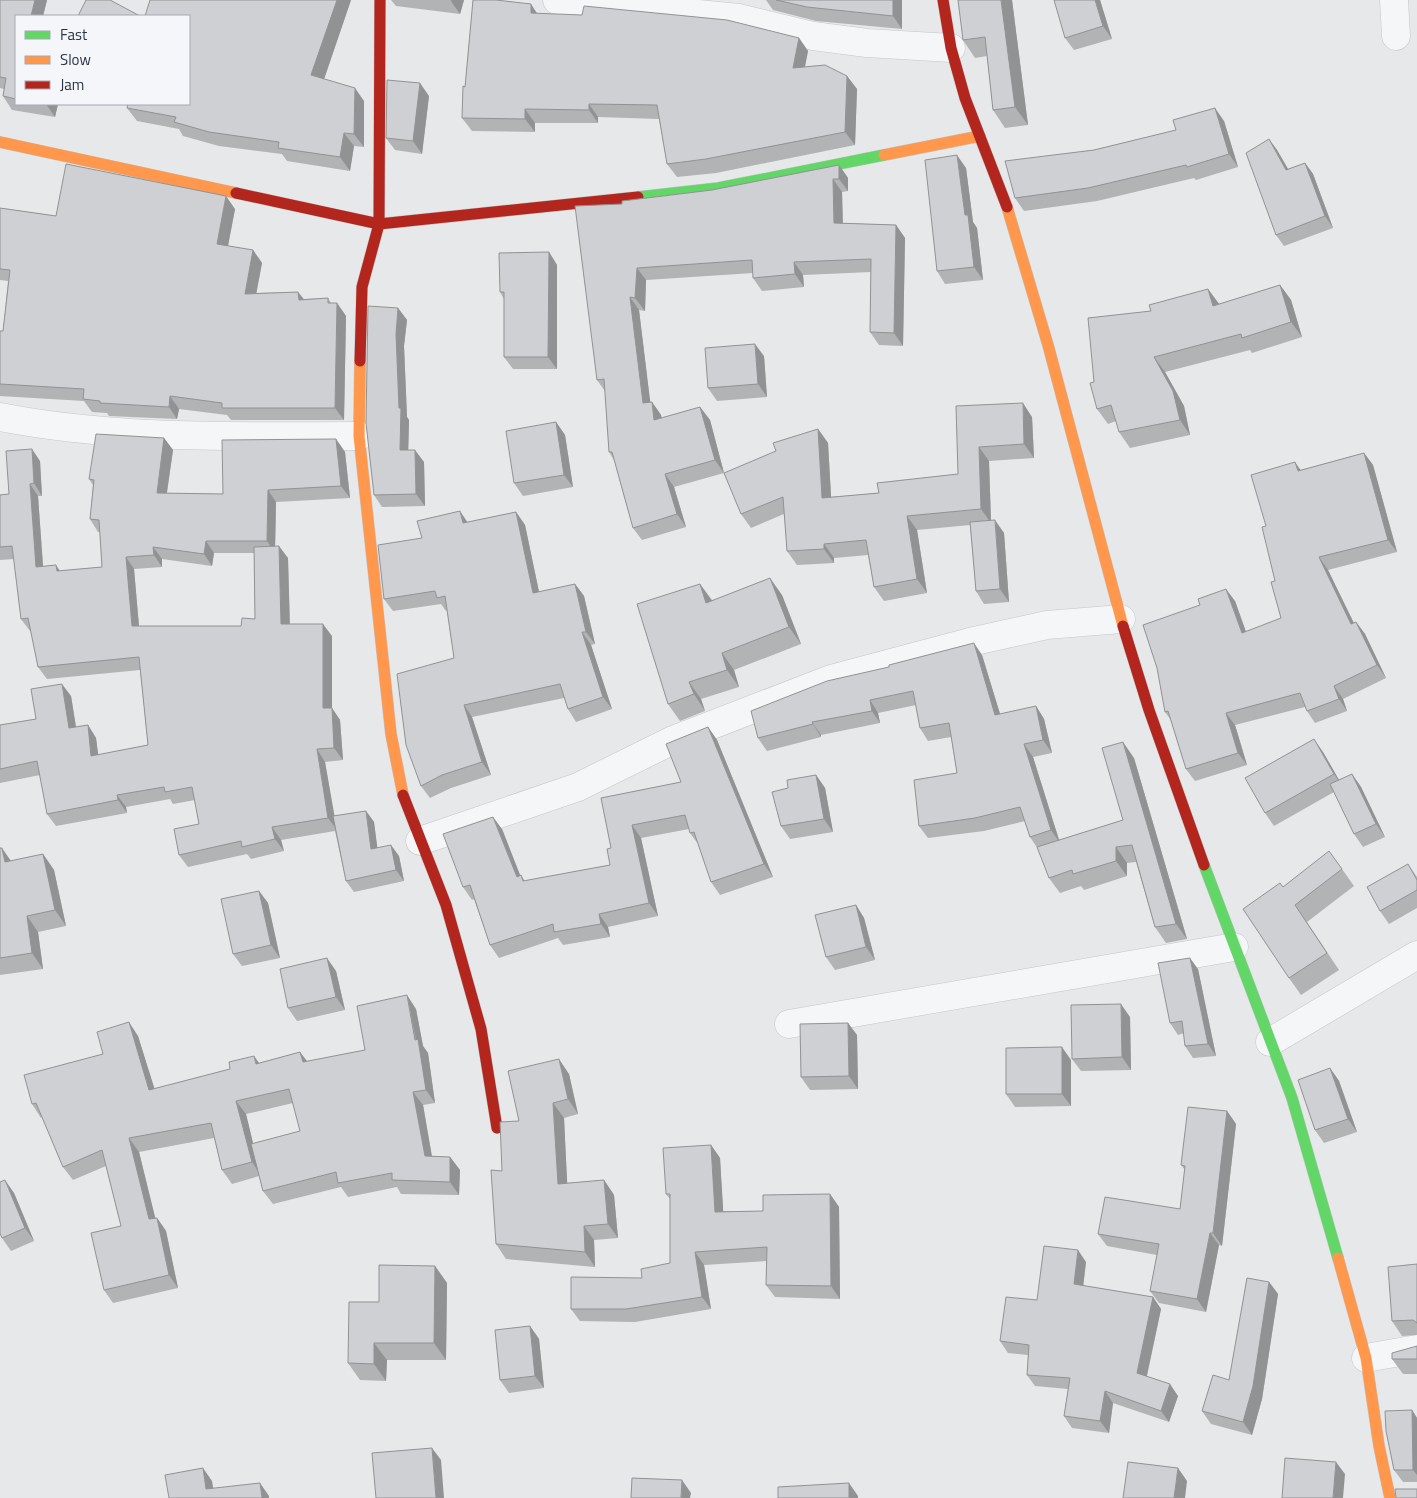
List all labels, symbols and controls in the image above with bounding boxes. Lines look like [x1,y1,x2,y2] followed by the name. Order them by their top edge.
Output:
[15,15,190,105] legend
[60,23,88,46] text: Fast
[60,48,91,71] text: Slow
[60,73,84,96] text: Jam

